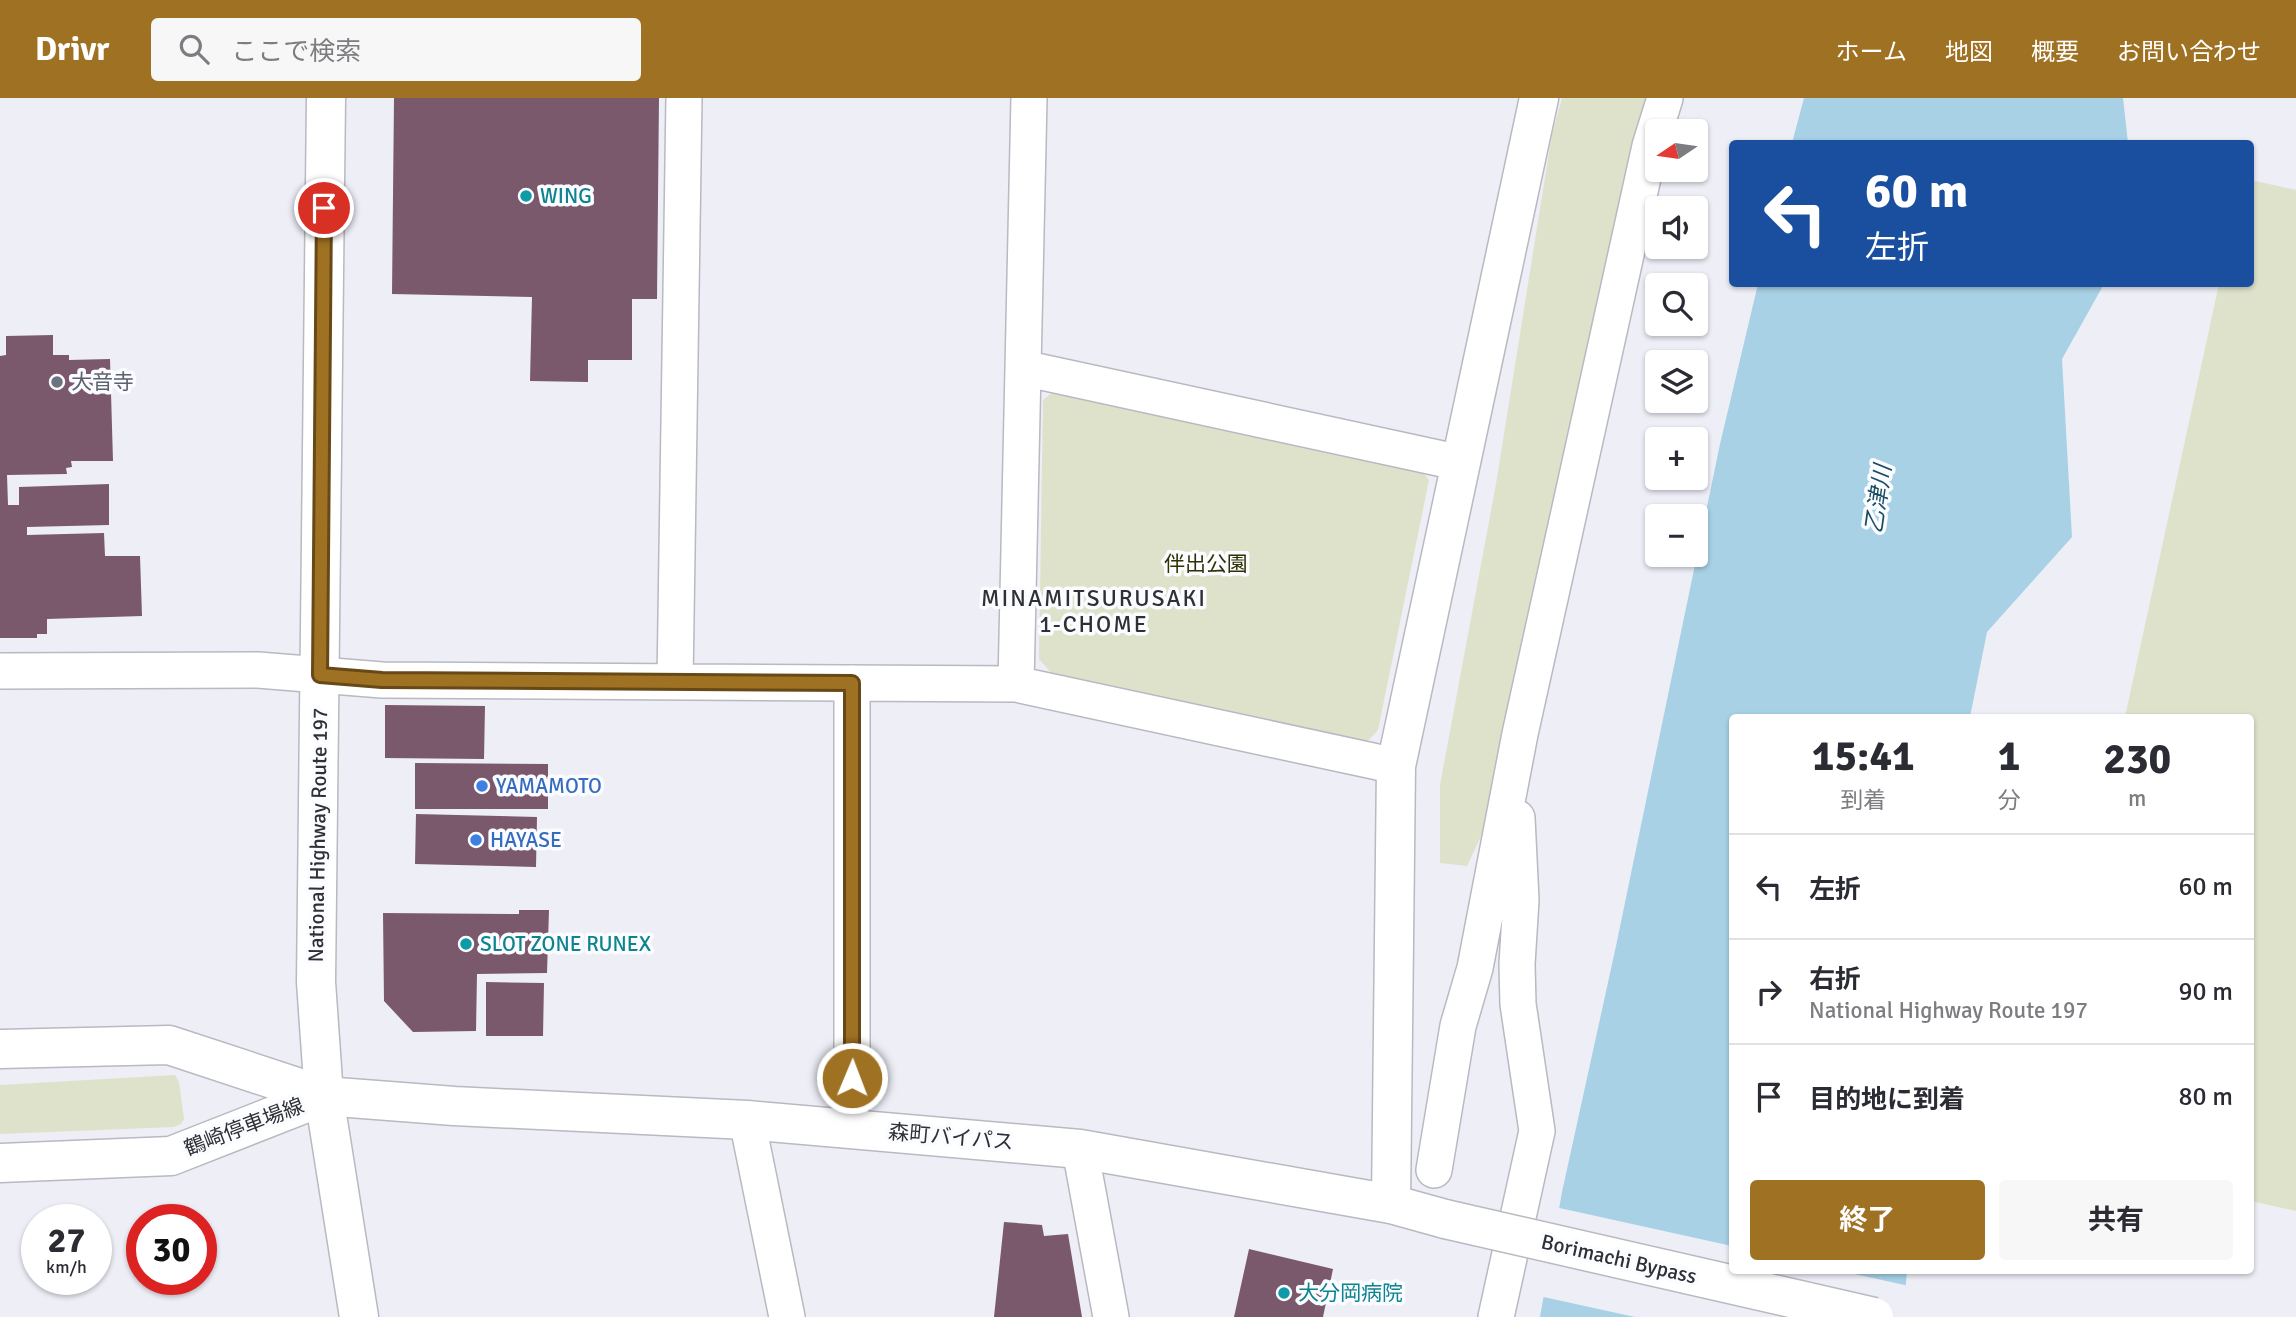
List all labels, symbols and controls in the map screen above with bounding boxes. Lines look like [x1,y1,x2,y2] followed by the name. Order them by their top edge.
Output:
[151,18,641,81] search box
[35,29,109,70] text: Drivr
[175,30,213,68] icon: search
[231,36,361,68] text: ここで検索
[1836,37,1907,67] text: ホーム
[1945,37,1993,67] text: 地図
[2031,37,2079,67] text: 概要
[2117,37,2261,67] text: お問い合わせ
[1645,119,1708,182] north arrow
[1645,119,1708,567] map controls
[1865,161,1968,221] text: 60 m
[1750,168,1841,259] icon: left
[294,178,354,238] pin
[540,183,592,209] place label: WING
[518,188,534,204] marker: WING
[305,189,343,227] icon: arrive
[1645,196,1708,259] button: sound
[1865,228,1929,267] text: 左折
[1645,273,1708,336] button: search
[1645,350,1708,413] button: layers
[71,369,134,395] place label: 大音寺
[49,374,65,390] marker: 大音寺
[1645,427,1708,490] button: +
[1859,460,1898,535] water label: 乙津川
[1645,504,1708,567] button: −
[1164,551,1248,577] park label: 伴出公園
[981,584,1207,639] district label: MINAMITSURUSAKI 1-CHOME
[303,707,333,963] street label: National Highway Route 197
[1812,731,1915,782] text: 15:41
[1998,731,2020,782] text: 1
[2103,734,2171,785] text: 230
[496,773,602,799] place label: YAMAMOTO
[474,778,490,794] marker: YAMAMOTO
[2128,784,2146,813] text: m
[1840,786,1886,815] text: 到着
[1998,786,2021,815] text: 分
[490,827,562,853] place label: HAYASE
[468,832,484,848] marker: HAYASE
[1750,868,1788,906] icon: left
[2178,871,2233,903] text: 60 m
[1809,874,1861,906] text: 左折
[480,931,651,957] place label: SLOT ZONE RUNEX
[458,936,474,952] marker: SLOT ZONE RUNEX
[1809,964,1861,996] text: 右折
[1750,973,1788,1011] icon: right
[2178,976,2233,1008] text: 90 m
[1809,996,2088,1025] text: National Highway Route 197
[815,1041,889,1115] position arrow
[1750,1078,1788,1116] icon: arrive
[2178,1081,2233,1113] text: 80 m
[1809,1084,1965,1116] text: 目的地に到着
[181,1092,307,1162] street label: 鶴崎停車場線
[887,1119,1015,1155] street label: 森町バイパス
[1750,1180,1985,1260] button: 終了
[1999,1180,2233,1260] button: 共有
[126,1204,217,1295] speed limit sign: 30
[48,1219,85,1262] text: 27
[1539,1228,1699,1290] street label: Borimachi Bypass
[46,1256,87,1278] text: km/h
[1298,1280,1403,1306] place label: 大分岡病院
[1276,1285,1292,1301] marker: 大分岡病院

